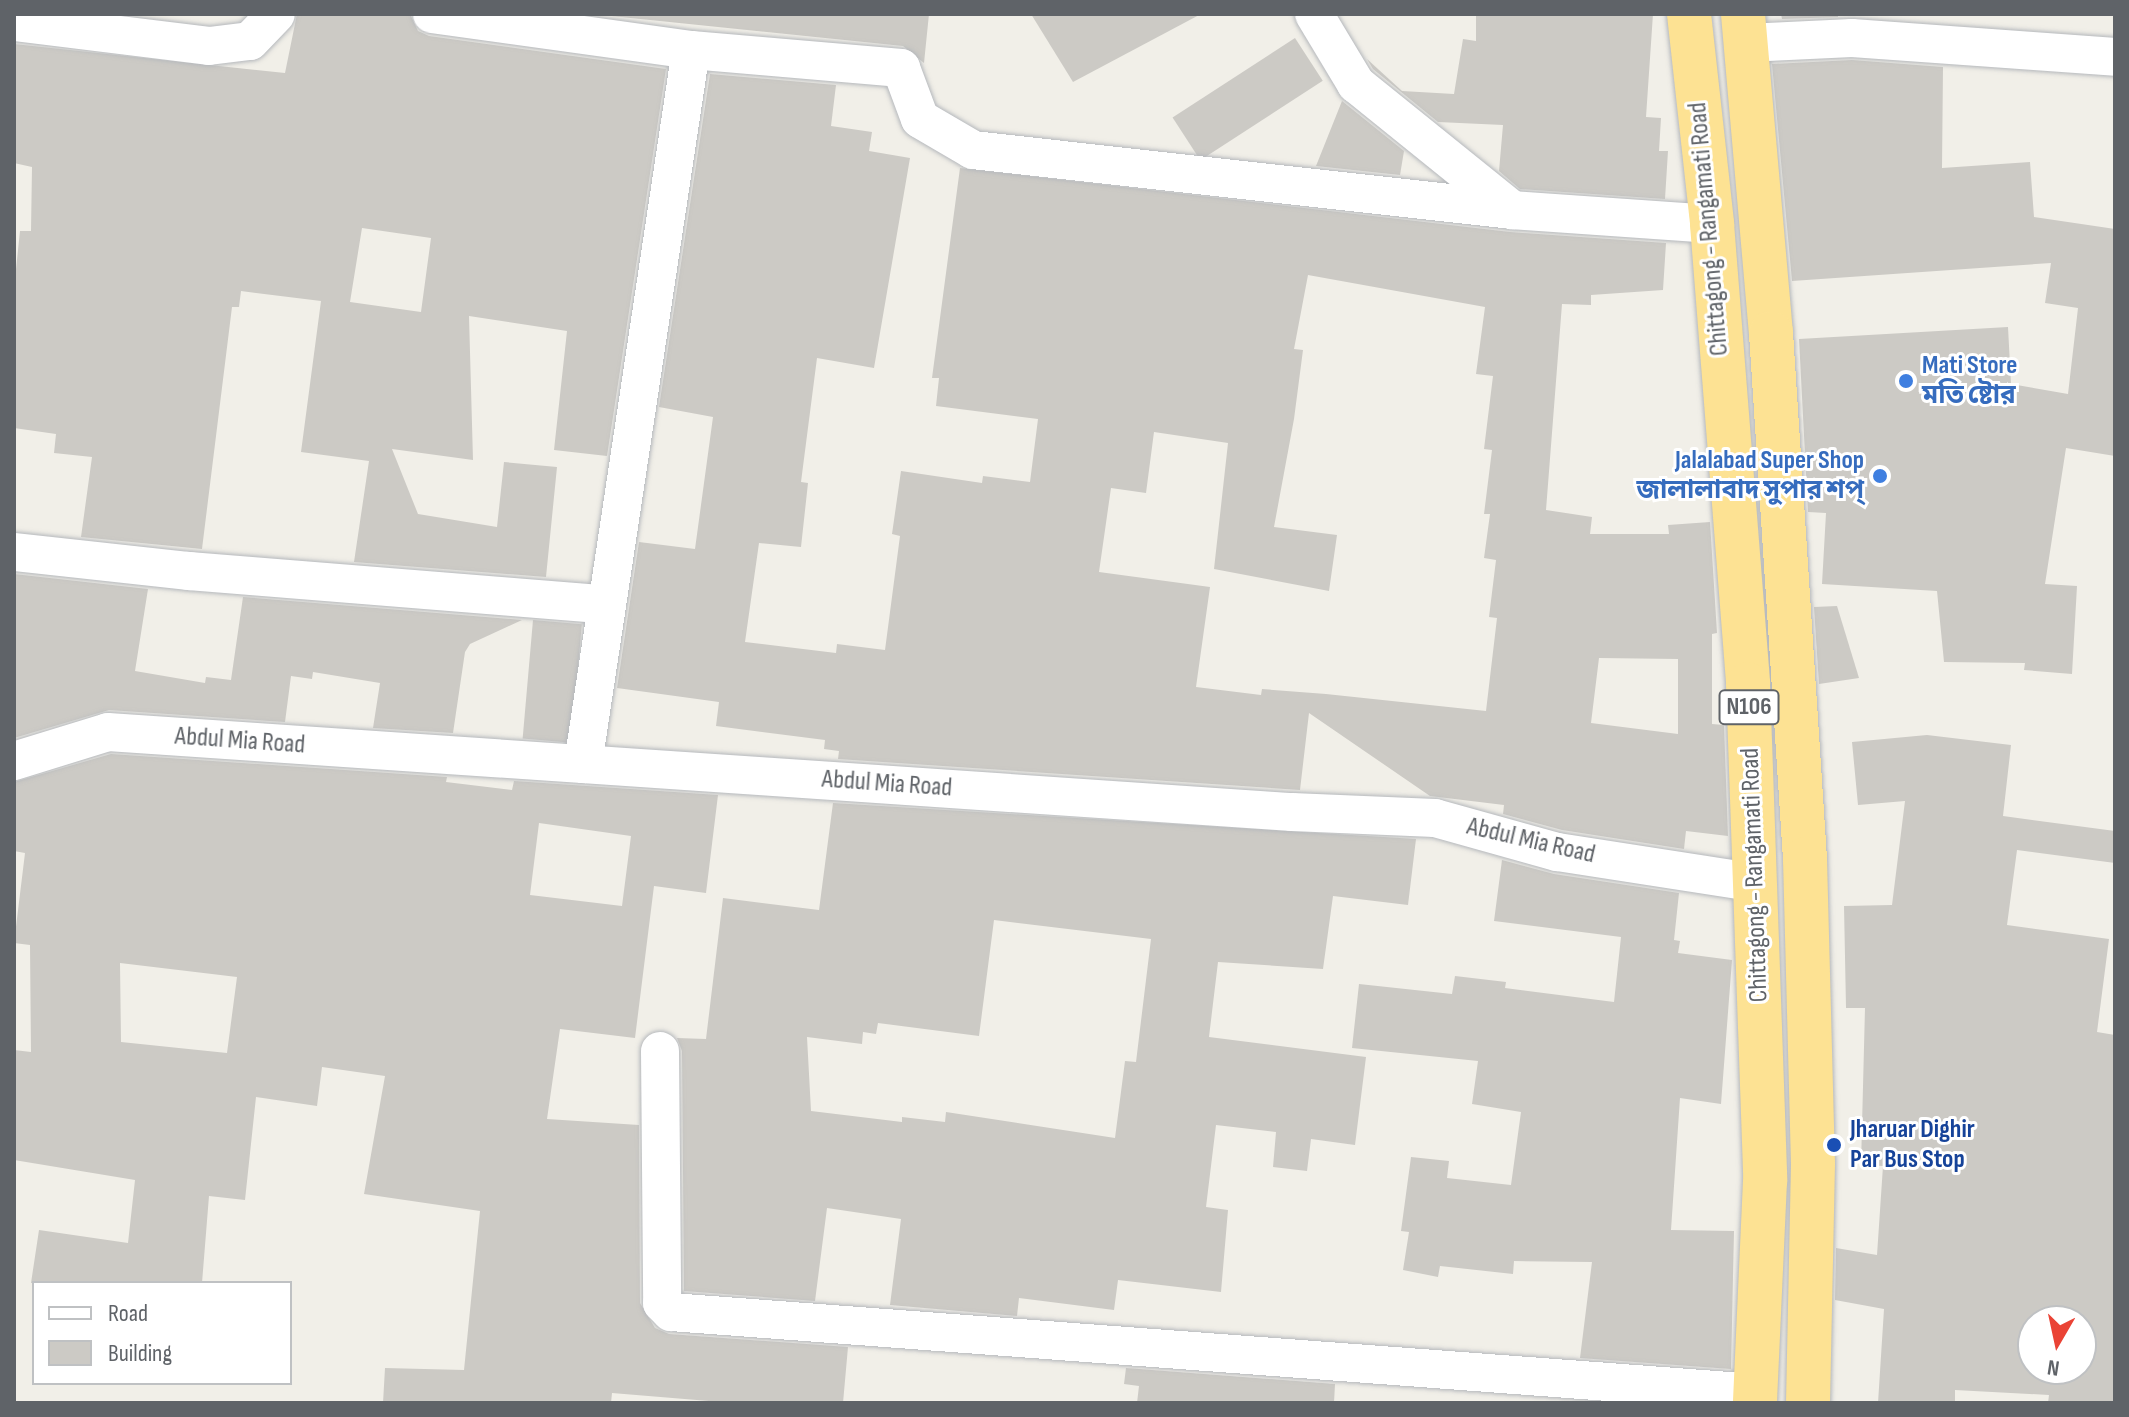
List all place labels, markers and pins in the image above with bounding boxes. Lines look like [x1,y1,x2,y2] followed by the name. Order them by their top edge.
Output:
[1922,350,2017,412] place label: Mati Store মতি ষ্টোর
[1897,372,1915,390] marker: Mati Store মতি ষ্টোর
[1636,445,1864,506] place label: Jalalabad Super Shop জালালাবাদ সুপার শপ্
[1871,467,1889,485] marker: Jalalabad Super Shop জালালাবাদ সুপার শপ্
[1850,1114,1975,1176] place label: Jharuar Dighir Par Bus Stop
[1825,1136,1843,1154] marker: Jharuar Dighir Par Bus Stop

